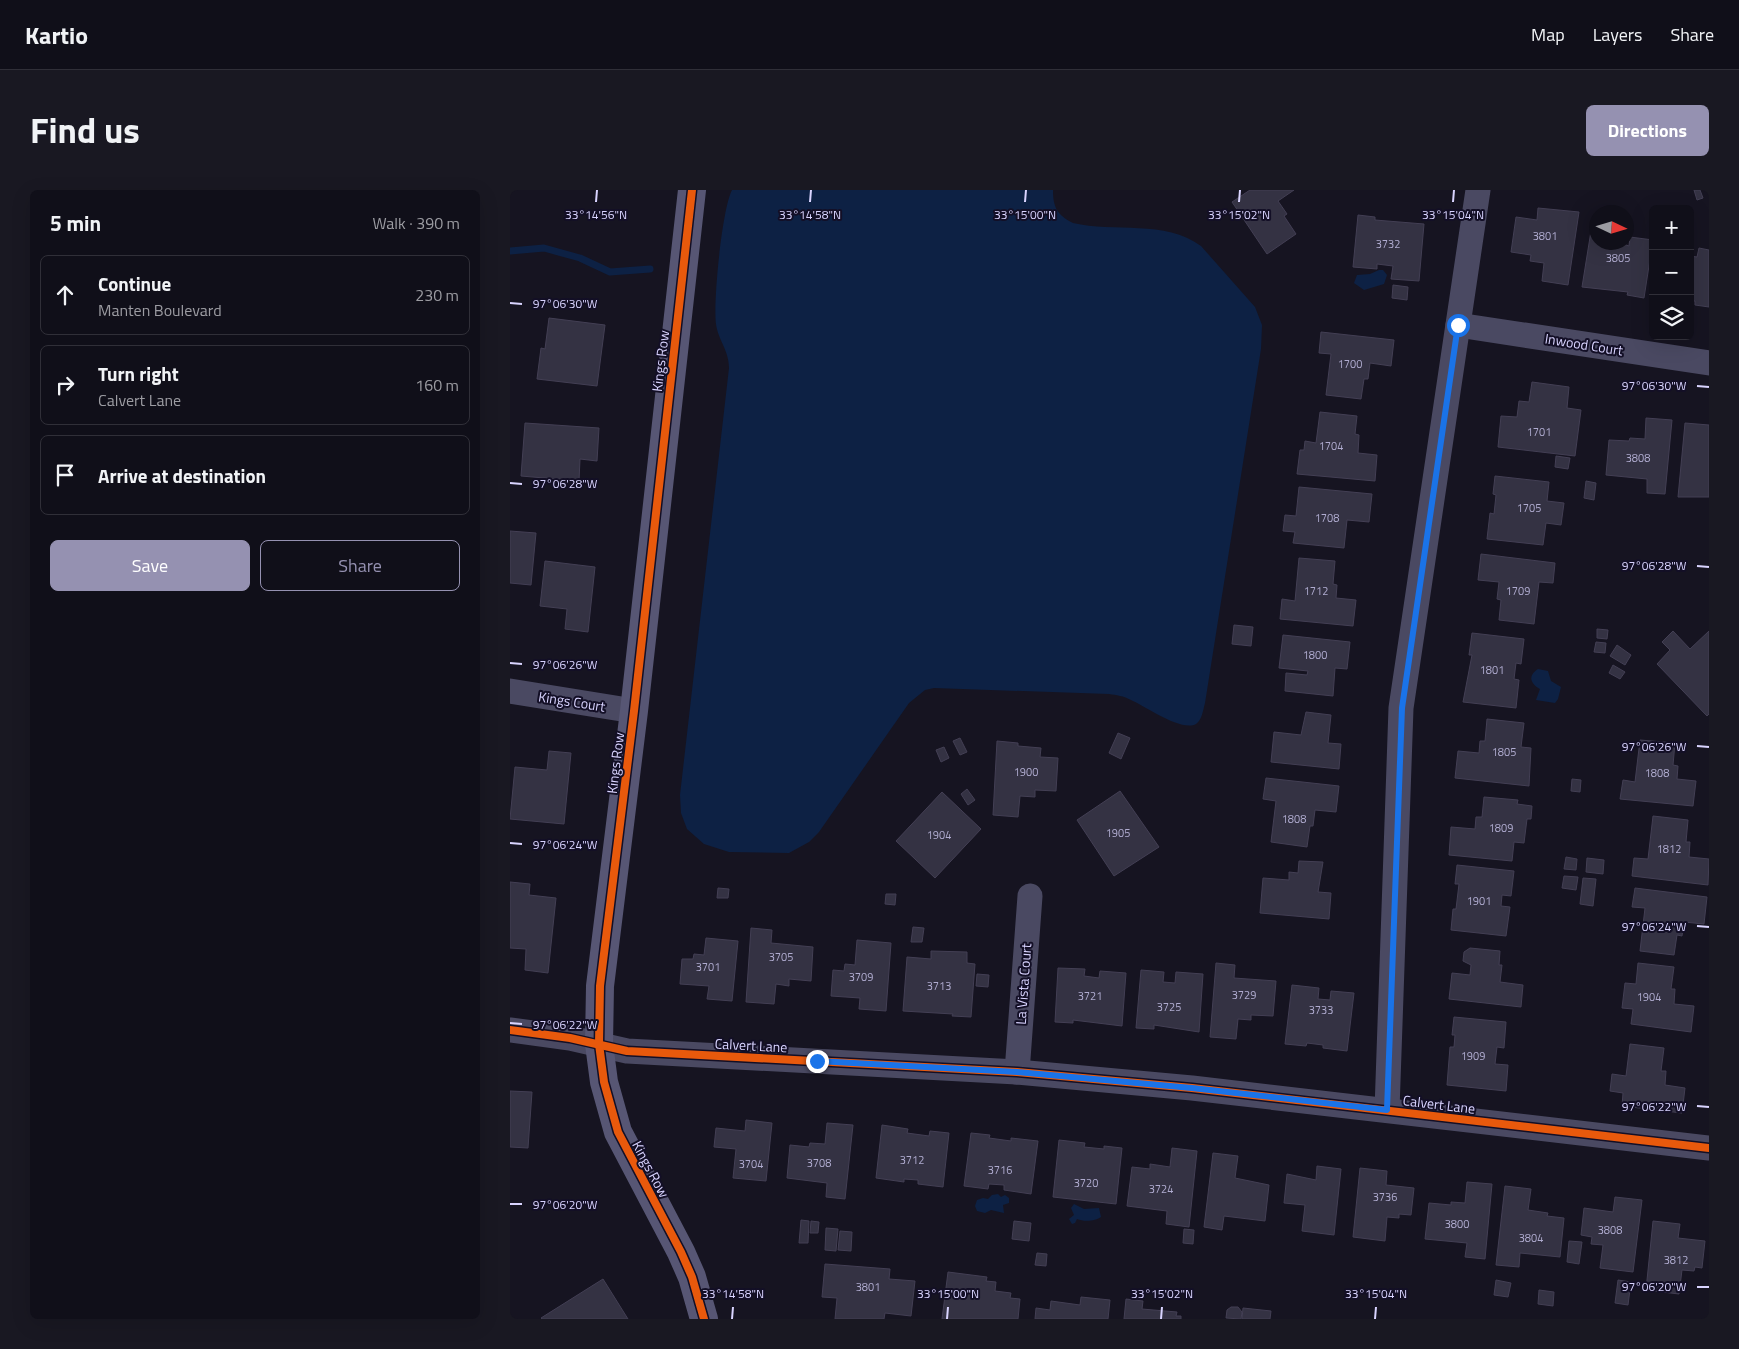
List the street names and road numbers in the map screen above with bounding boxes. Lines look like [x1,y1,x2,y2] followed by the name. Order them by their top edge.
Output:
[1543,327,1625,361] street label: Inwood Court
[646,329,674,393] street label: Kings Row
[537,685,607,717] street label: Kings Court
[601,731,629,795] street label: Kings Row
[1010,942,1036,1025] street label: La Vista Court
[714,1033,788,1057] street label: Calvert Lane
[1402,1089,1476,1119] street label: Calvert Lane
[627,1137,675,1202] street label: Kings Row

